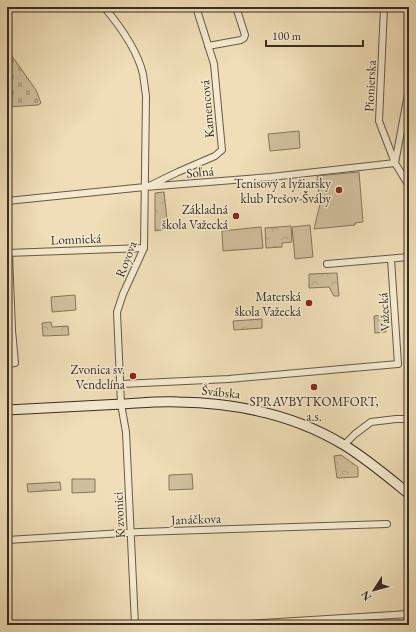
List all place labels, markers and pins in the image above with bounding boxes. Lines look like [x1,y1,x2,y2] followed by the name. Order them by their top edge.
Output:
[234,175,331,207] place label: Tenisový a lyžiarsky klub Prešov-Šváby
[334,185,344,195] marker: Tenisový a lyžiarsky klub Prešov-Šváby
[162,201,229,233] place label: Základná škola Važecká
[231,211,241,221] marker: Základná škola Važecká
[235,288,302,320] place label: Materská škola Važecká
[304,298,314,308] marker: Materská škola Važecká
[70,361,126,393] place label: Zvonica sv. Vendelína
[128,371,138,381] marker: Zvonica sv. Vendelína
[309,382,319,392] marker: SPRAVBYTKOMFORT, a.s.
[250,393,378,425] place label: SPRAVBYTKOMFORT, a.s.

